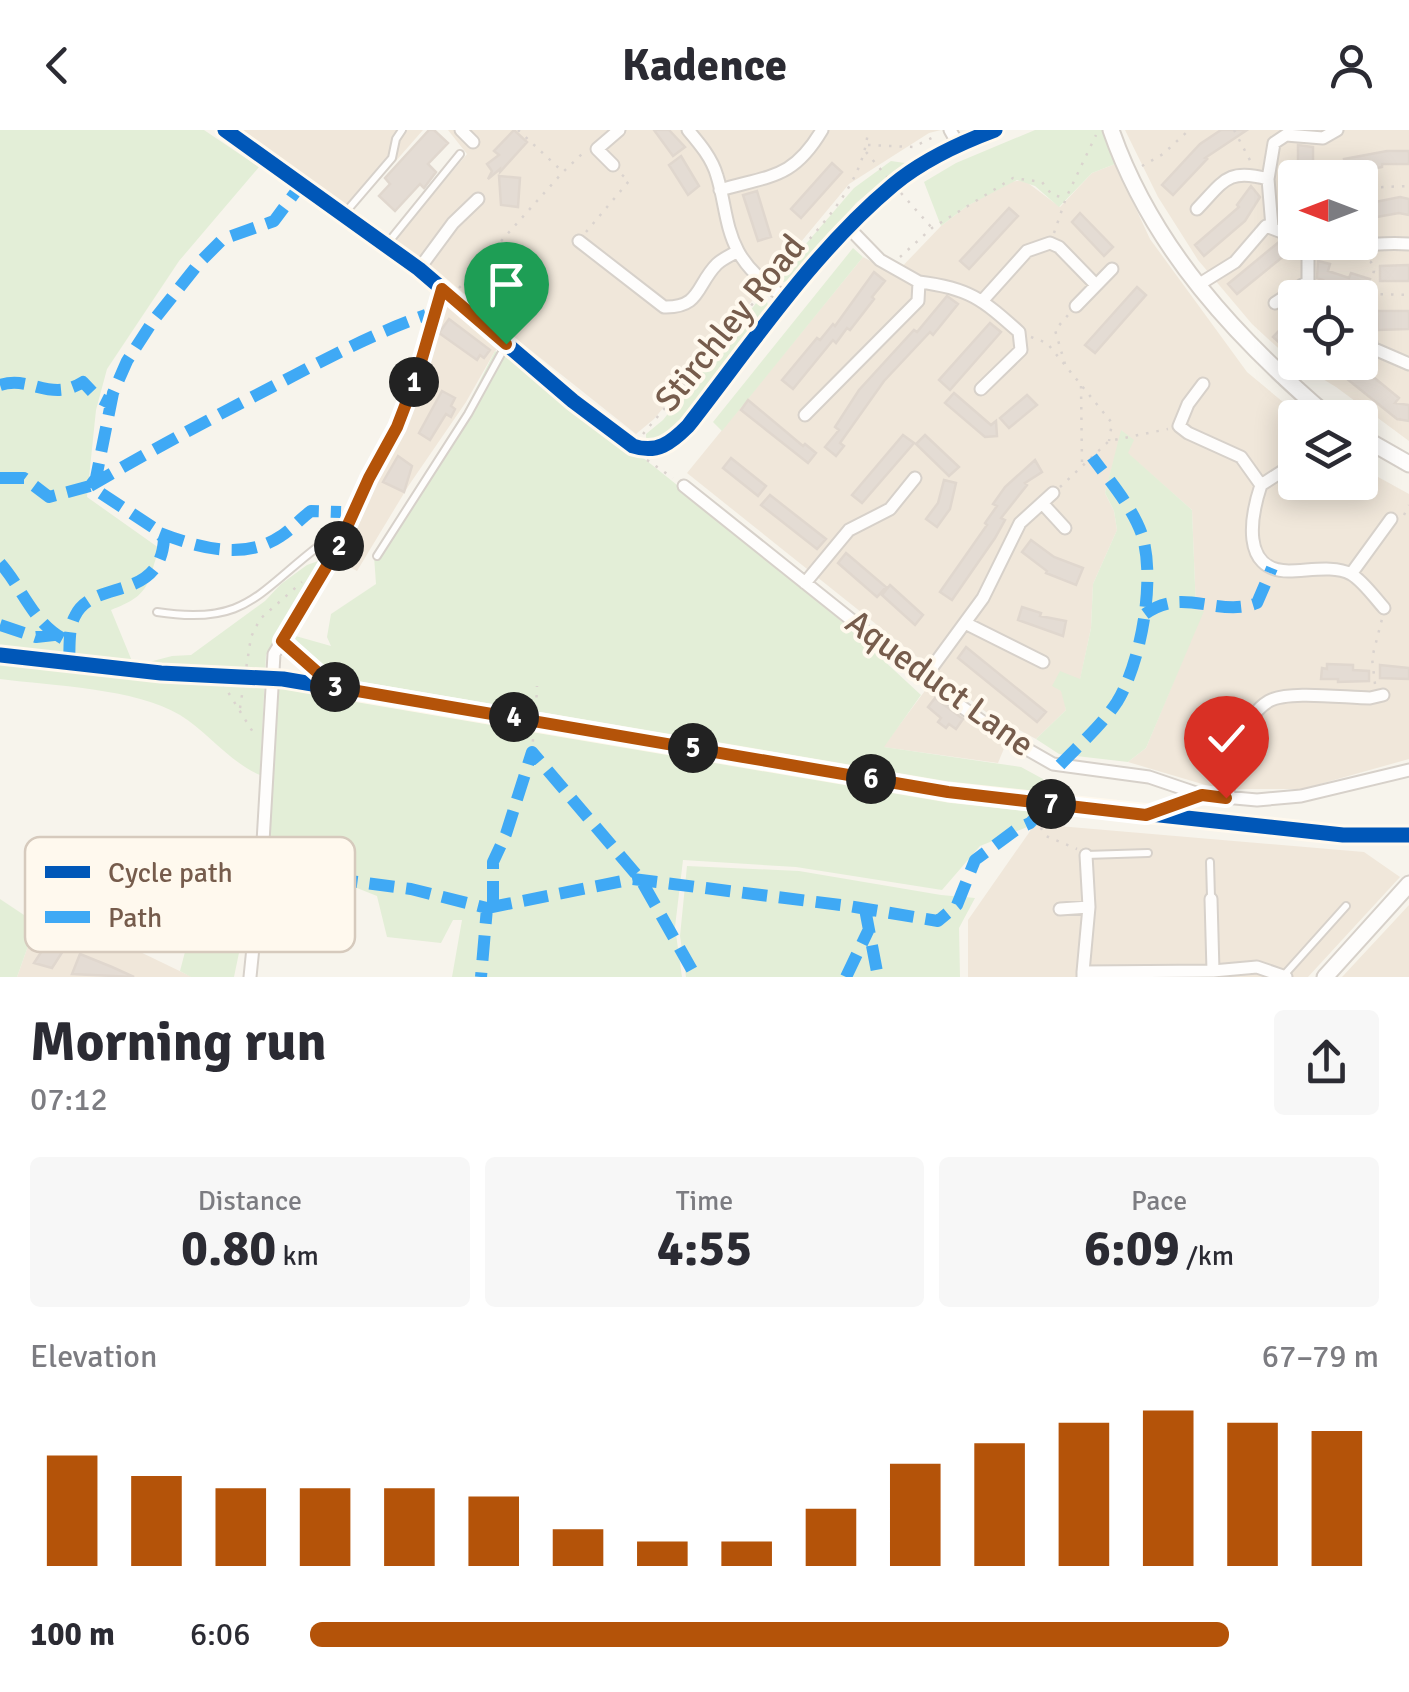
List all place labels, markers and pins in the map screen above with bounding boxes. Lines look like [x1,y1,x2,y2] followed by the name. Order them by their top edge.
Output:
[464,242,549,345] pin
[389,357,439,407] pin: 1
[314,521,364,571] pin: 2
[310,662,360,712] pin: 3
[489,692,539,742] pin: 4
[1184,696,1269,799] pin
[668,723,718,773] pin: 5
[846,754,896,804] pin: 6
[1026,779,1076,829] pin: 7

